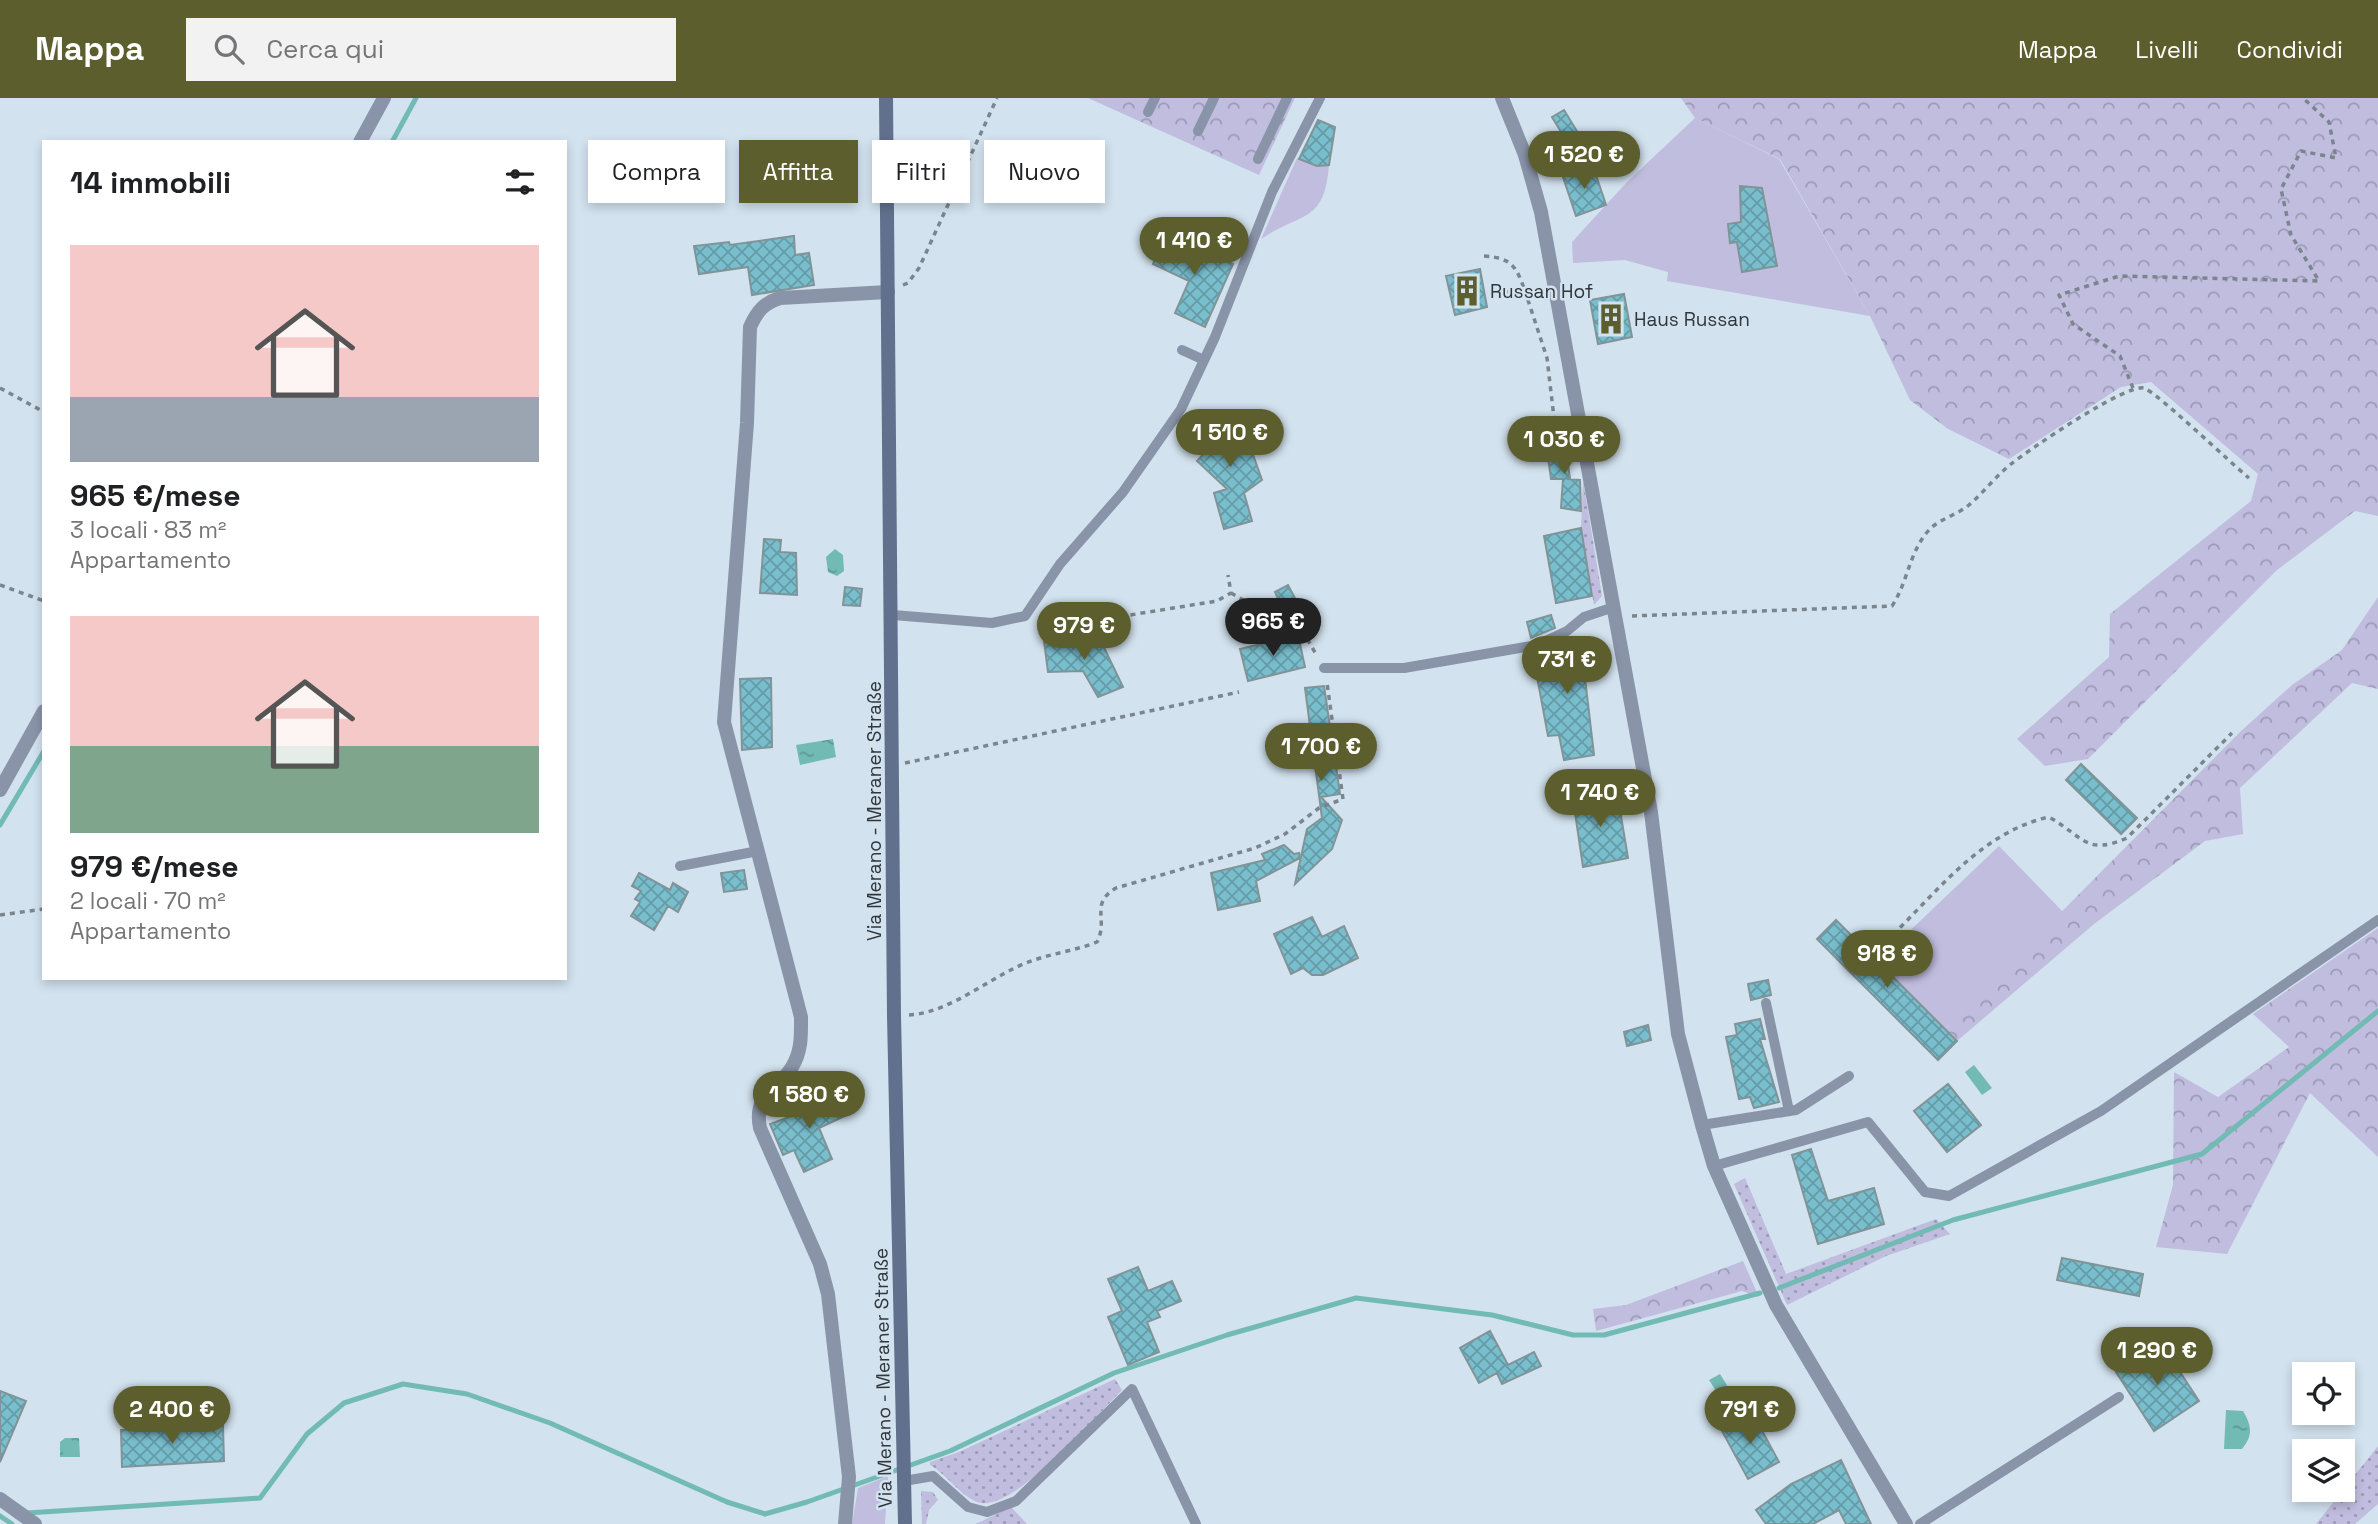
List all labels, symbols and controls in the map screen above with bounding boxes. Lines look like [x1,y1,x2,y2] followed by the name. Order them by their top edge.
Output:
[186,18,676,81] search box
[35,28,144,70] text: Mappa
[210,30,248,68] icon: search
[266,32,384,66] text: Cerca qui
[2018,34,2097,65] text: Mappa
[2135,34,2199,65] text: Livelli
[2237,34,2343,65] text: Condividi
[1519,132,1649,191] pin: 1 520 €
[1544,139,1624,169] text: 1 520 €
[588,140,725,203] chip: Compra
[739,140,858,203] chip: Affitta
[872,140,970,203] chip: Filtri
[984,140,1105,203] chip: Nuovo
[70,163,231,202] text: 14 immobili
[501,163,539,201] icon: filters
[1129,218,1259,277] pin: 1 410 €
[1156,225,1232,255] text: 1 410 €
[1450,274,1484,308] building icon: Russan Hof
[1490,279,1593,304] place label: Russan Hof
[242,290,368,416] icon: home
[1594,302,1628,336] building icon: Haus Russan
[1634,307,1750,332] place label: Haus Russan
[1165,410,1295,469] pin: 1 510 €
[1499,416,1629,476] pin: 1 030 €
[1192,417,1268,447] text: 1 510 €
[1523,424,1605,454] text: 1 030 €
[70,476,241,515] text: 965 €/mese
[70,515,226,545] text: 3 locali · 83 m²
[70,545,231,575] text: Appartamento
[1224,598,1322,658] pin: 965 €
[1035,602,1133,662] pin: 979 €
[1241,606,1305,636] text: 965 €
[1053,610,1115,640] text: 979 €
[1518,636,1616,696] pin: 731 €
[1538,644,1596,674] text: 731 €
[242,661,368,787] icon: home
[862,681,887,941] street label: Via Merano - Meraner Straße
[1256,724,1386,783] pin: 1 700 €
[1281,731,1361,761] text: 1 700 €
[1535,770,1665,829] pin: 1 740 €
[1561,777,1639,807] text: 1 740 €
[70,847,239,886] text: 979 €/mese
[70,886,226,916] text: 2 locali · 70 m²
[70,916,231,946] text: Appartamento
[1838,930,1936,990] pin: 918 €
[1857,938,1917,968] text: 918 €
[744,1072,874,1131] pin: 1 580 €
[769,1079,849,1109] text: 1 580 €
[868,1248,898,1508] street label: Via Merano - Meraner Straße
[2092,1328,2222,1387] pin: 1 290 €
[2117,1335,2197,1365] text: 1 290 €
[2292,1362,2355,1502] map controls
[2292,1362,2355,1425] button: locate
[107,1386,237,1446] pin: 2 400 €
[1701,1386,1799,1446] pin: 791 €
[129,1394,215,1424] text: 2 400 €
[1721,1394,1779,1424] text: 791 €
[2292,1439,2355,1502] button: layers

